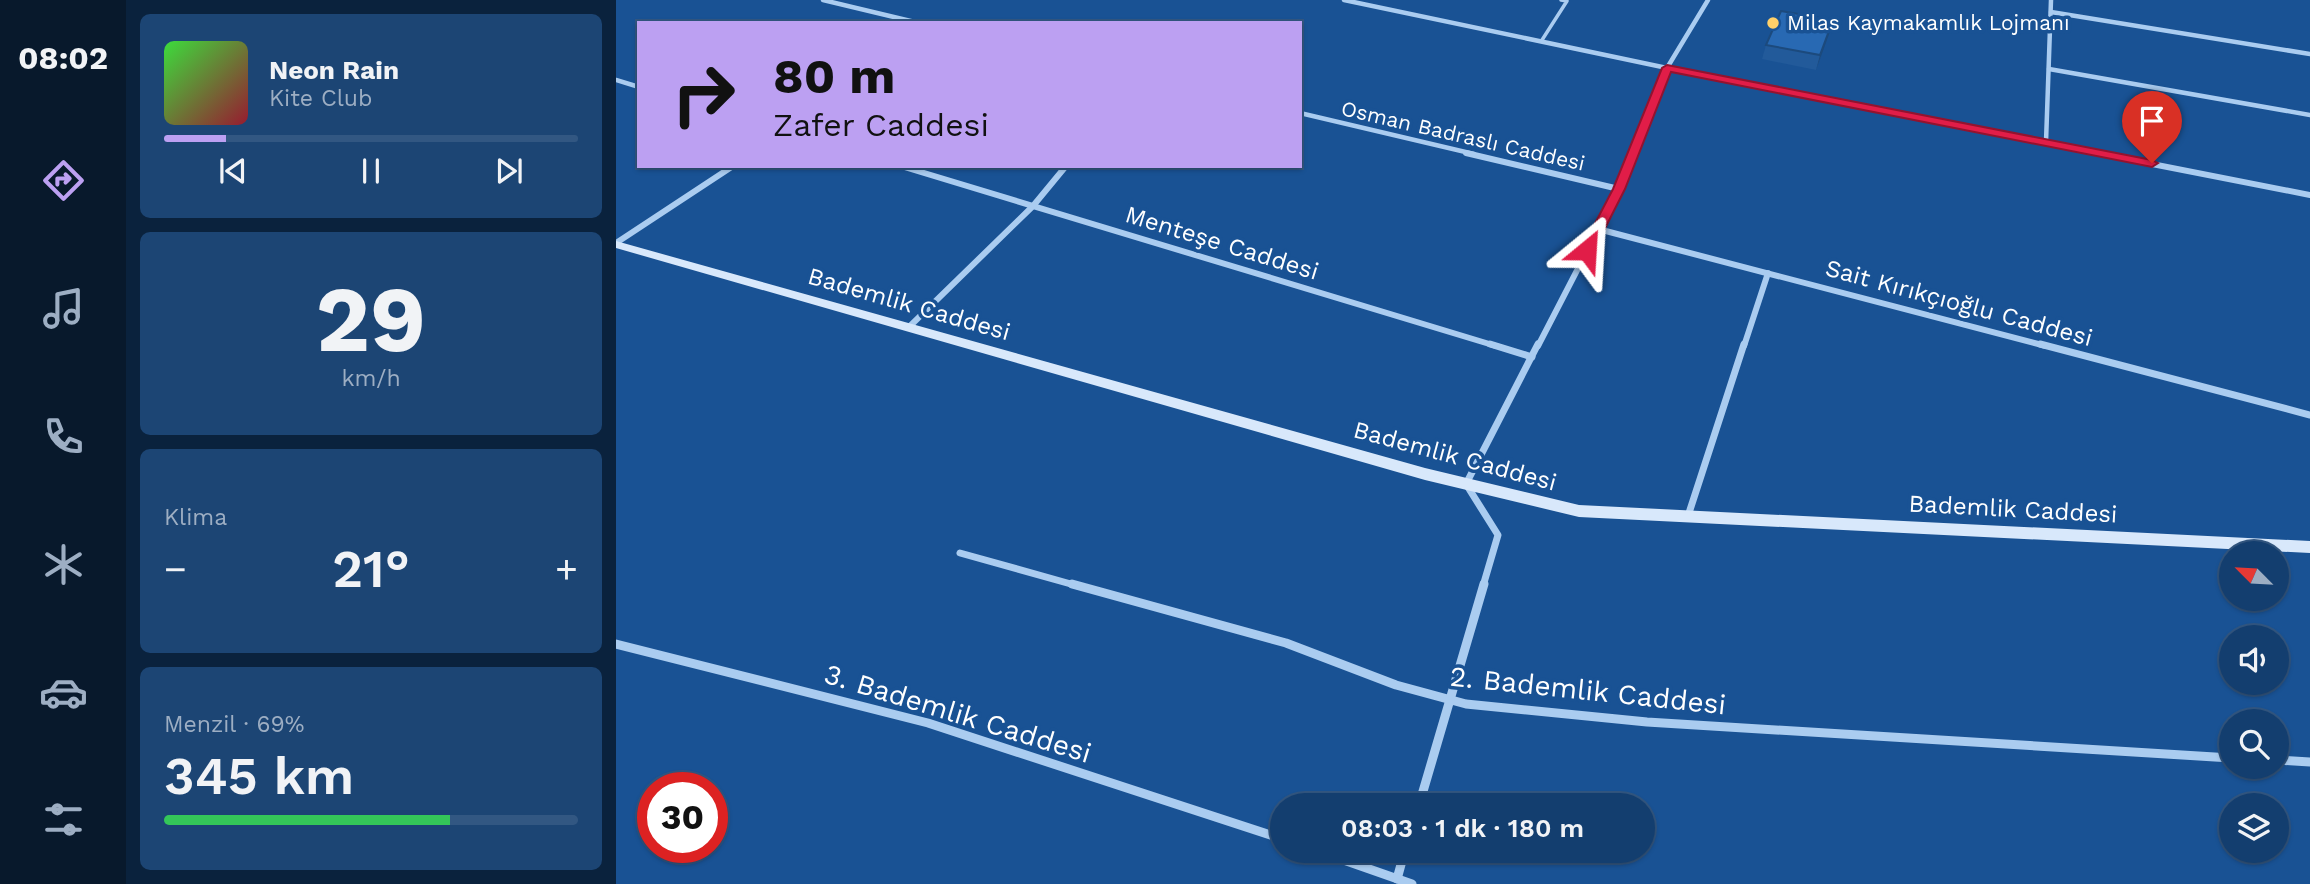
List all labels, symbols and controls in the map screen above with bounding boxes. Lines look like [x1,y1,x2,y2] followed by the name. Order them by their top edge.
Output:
[1787,10,2070,35] place label: Milas Kaymakamlık Lojmanı
[1765,15,1781,31] marker: Milas Kaymakamlık Lojmanı
[18,39,108,77] text: 08:02
[773,47,895,105] text: 80 m
[658,49,749,140] icon: right
[269,55,399,85] text: Neon Rain
[269,85,372,112] text: Kite Club
[2122,91,2182,163] pin
[1339,95,1587,176] street label: Osman Badraslı Caddesi
[2133,102,2171,140] icon: arrive
[773,106,989,144] text: Zafer Caddesi
[214,152,252,190] icon: previous
[352,152,390,190] icon: pause
[490,152,528,190] icon: next
[39,156,88,205] icon: directions
[1122,200,1322,286] street label: Menteşe Caddesi
[1550,213,1624,287] position arrow
[1822,254,2096,352] street label: Sait Kırıkçıoğlu Caddesi
[805,262,1013,346] street label: Bademlik Caddesi
[316,266,426,373] text: 29
[39,284,88,333] icon: music
[341,365,401,392] text: km/h
[39,412,88,461] icon: phone
[1350,415,1560,497] street label: Bademlik Caddesi
[1908,490,2118,528] street label: Bademlik Caddesi
[164,504,227,531] text: Klima
[332,539,410,600] text: 21°
[39,540,88,589] icon: climate
[2219,541,2289,611] north arrow
[2219,541,2289,863] map controls
[164,547,187,591] text: −
[555,547,578,591] text: +
[2219,625,2289,695] button: sound
[820,657,1095,770] street label: 3. Bademlik Caddesi
[1448,660,1728,721] street label: 2. Bademlik Caddesi
[39,668,88,717] icon: car
[2219,709,2289,779] button: search
[164,711,304,738] text: Menzil · 69%
[164,746,354,807] text: 345 km
[637,772,728,863] speed limit sign: 30
[2219,793,2289,863] button: layers
[39,795,88,844] icon: filters
[1341,813,1584,843] text: 08:03 · 1 dk · 180 m

